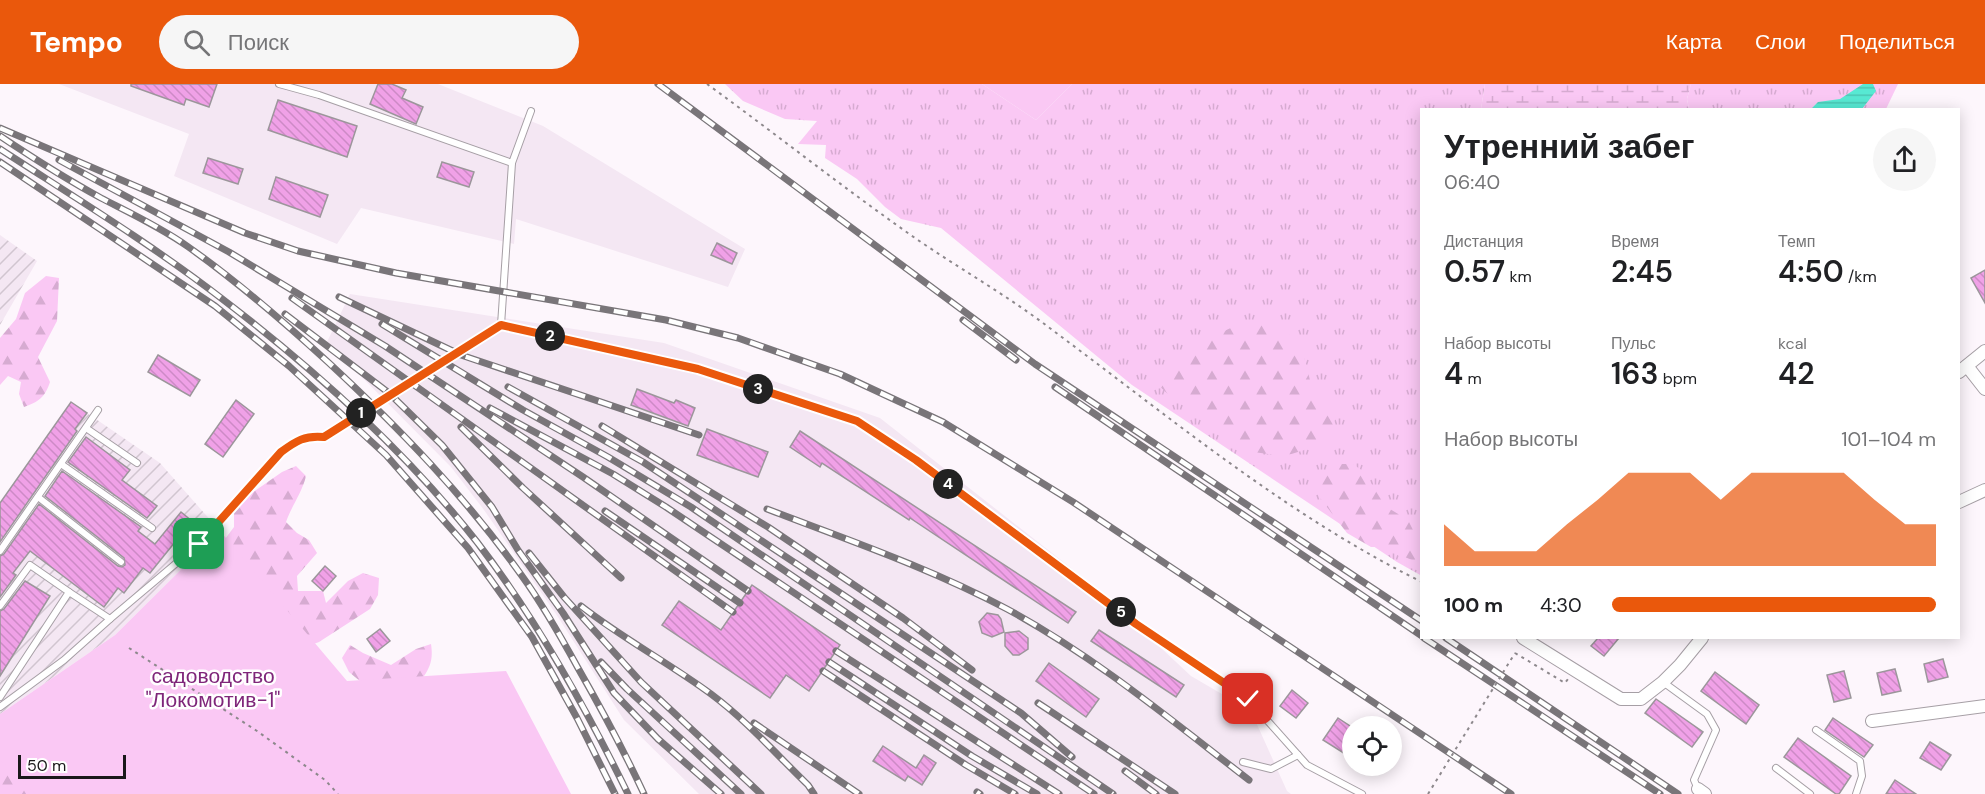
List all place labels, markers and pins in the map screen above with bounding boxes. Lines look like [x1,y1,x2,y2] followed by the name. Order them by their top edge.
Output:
[535,321,565,351] pin: 2
[743,374,773,404] pin: 3
[346,398,376,428] pin: 1
[933,469,963,499] pin: 4
[173,518,224,569] pin
[1106,597,1136,627] pin: 5
[1222,673,1273,724] pin

